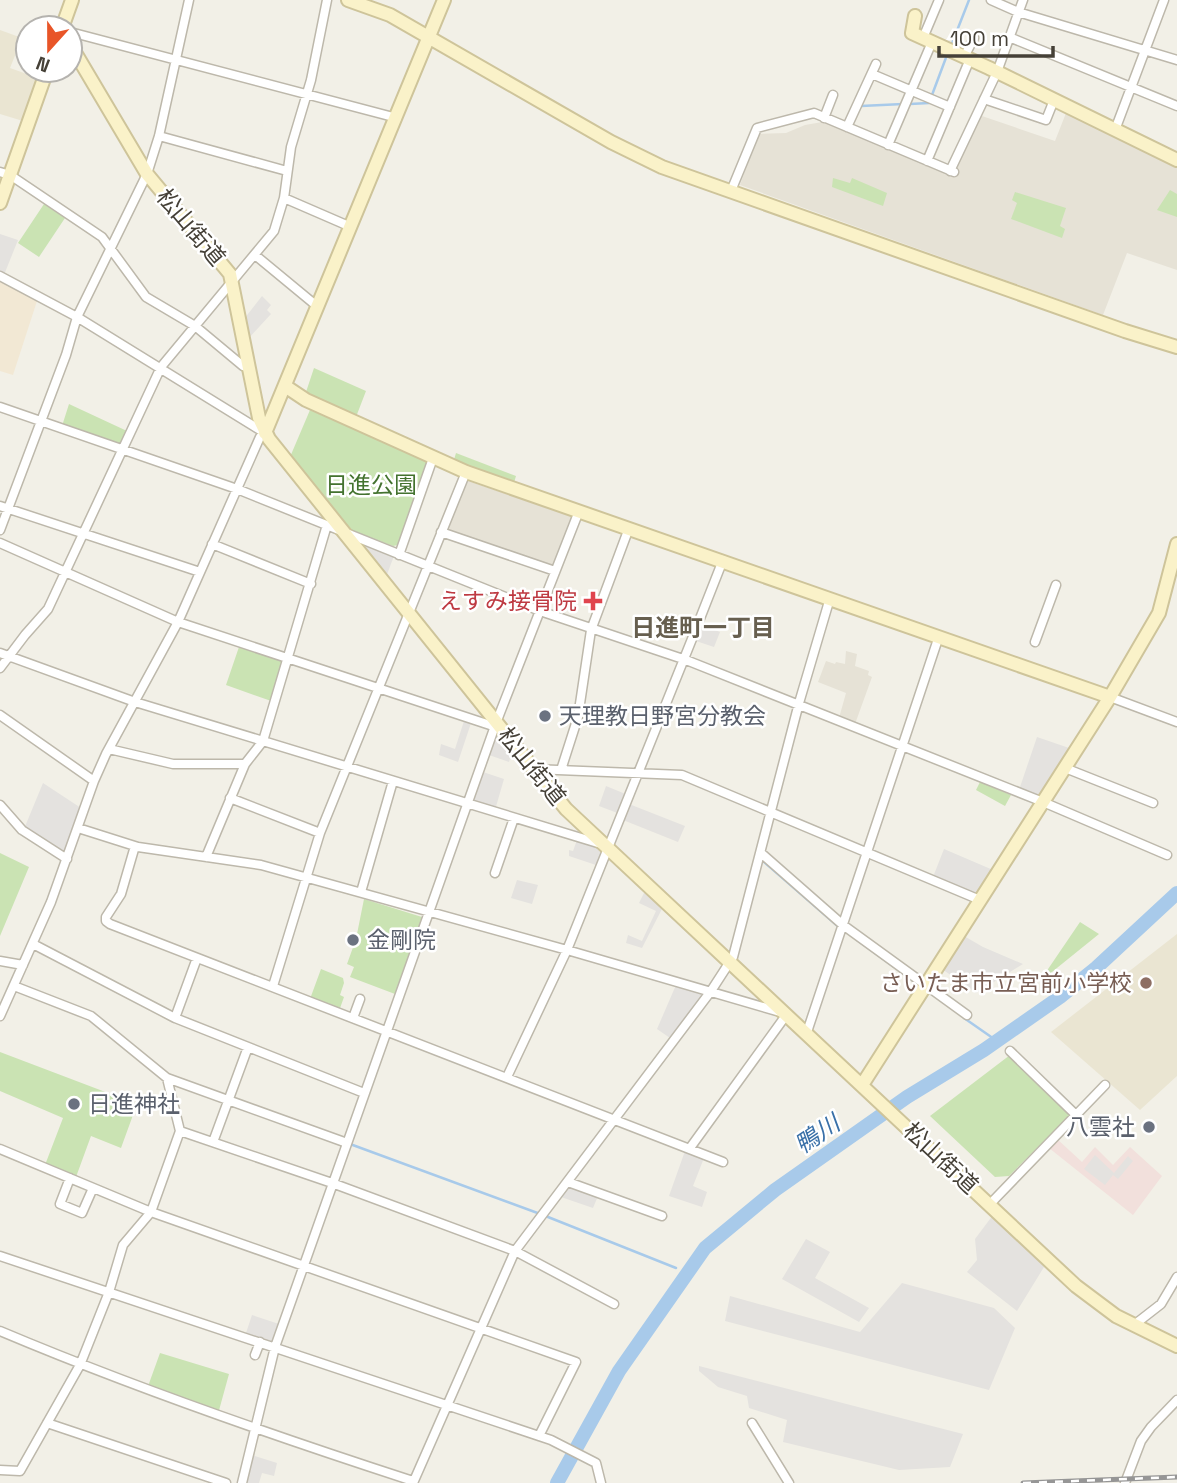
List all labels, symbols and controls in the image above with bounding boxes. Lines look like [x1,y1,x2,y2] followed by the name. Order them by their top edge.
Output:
[14,14,84,84] north arrow
[939,14,1053,58] scale bar
[950,25,1009,52] text: 100 m
[33,50,54,78] text: N
[150,182,232,272] street label: 松山街道
[325,470,417,500] park label: 日進公園
[439,586,577,616] place label: えすみ接骨院
[583,591,603,611] marker: えすみ接骨院
[631,612,775,643] district label: 日進町一丁目
[559,701,766,731] place label: 天理教日野宮分教会
[537,708,553,724] marker: 天理教日野宮分教会
[491,721,573,811] street label: 松山街道
[367,925,436,955] place label: 金剛院
[345,932,361,948] marker: 金剛院
[880,968,1132,998] place label: さいたま市立宮前小学校
[1138,975,1154,991] marker: さいたま市立宮前小学校
[88,1089,180,1119] place label: 日進神社
[66,1096,82,1112] marker: 日進神社
[788,1106,848,1160] water label: 鴨川
[1066,1112,1135,1142] place label: 八雲社
[897,1116,985,1200] street label: 松山街道
[1141,1119,1157,1135] marker: 八雲社

